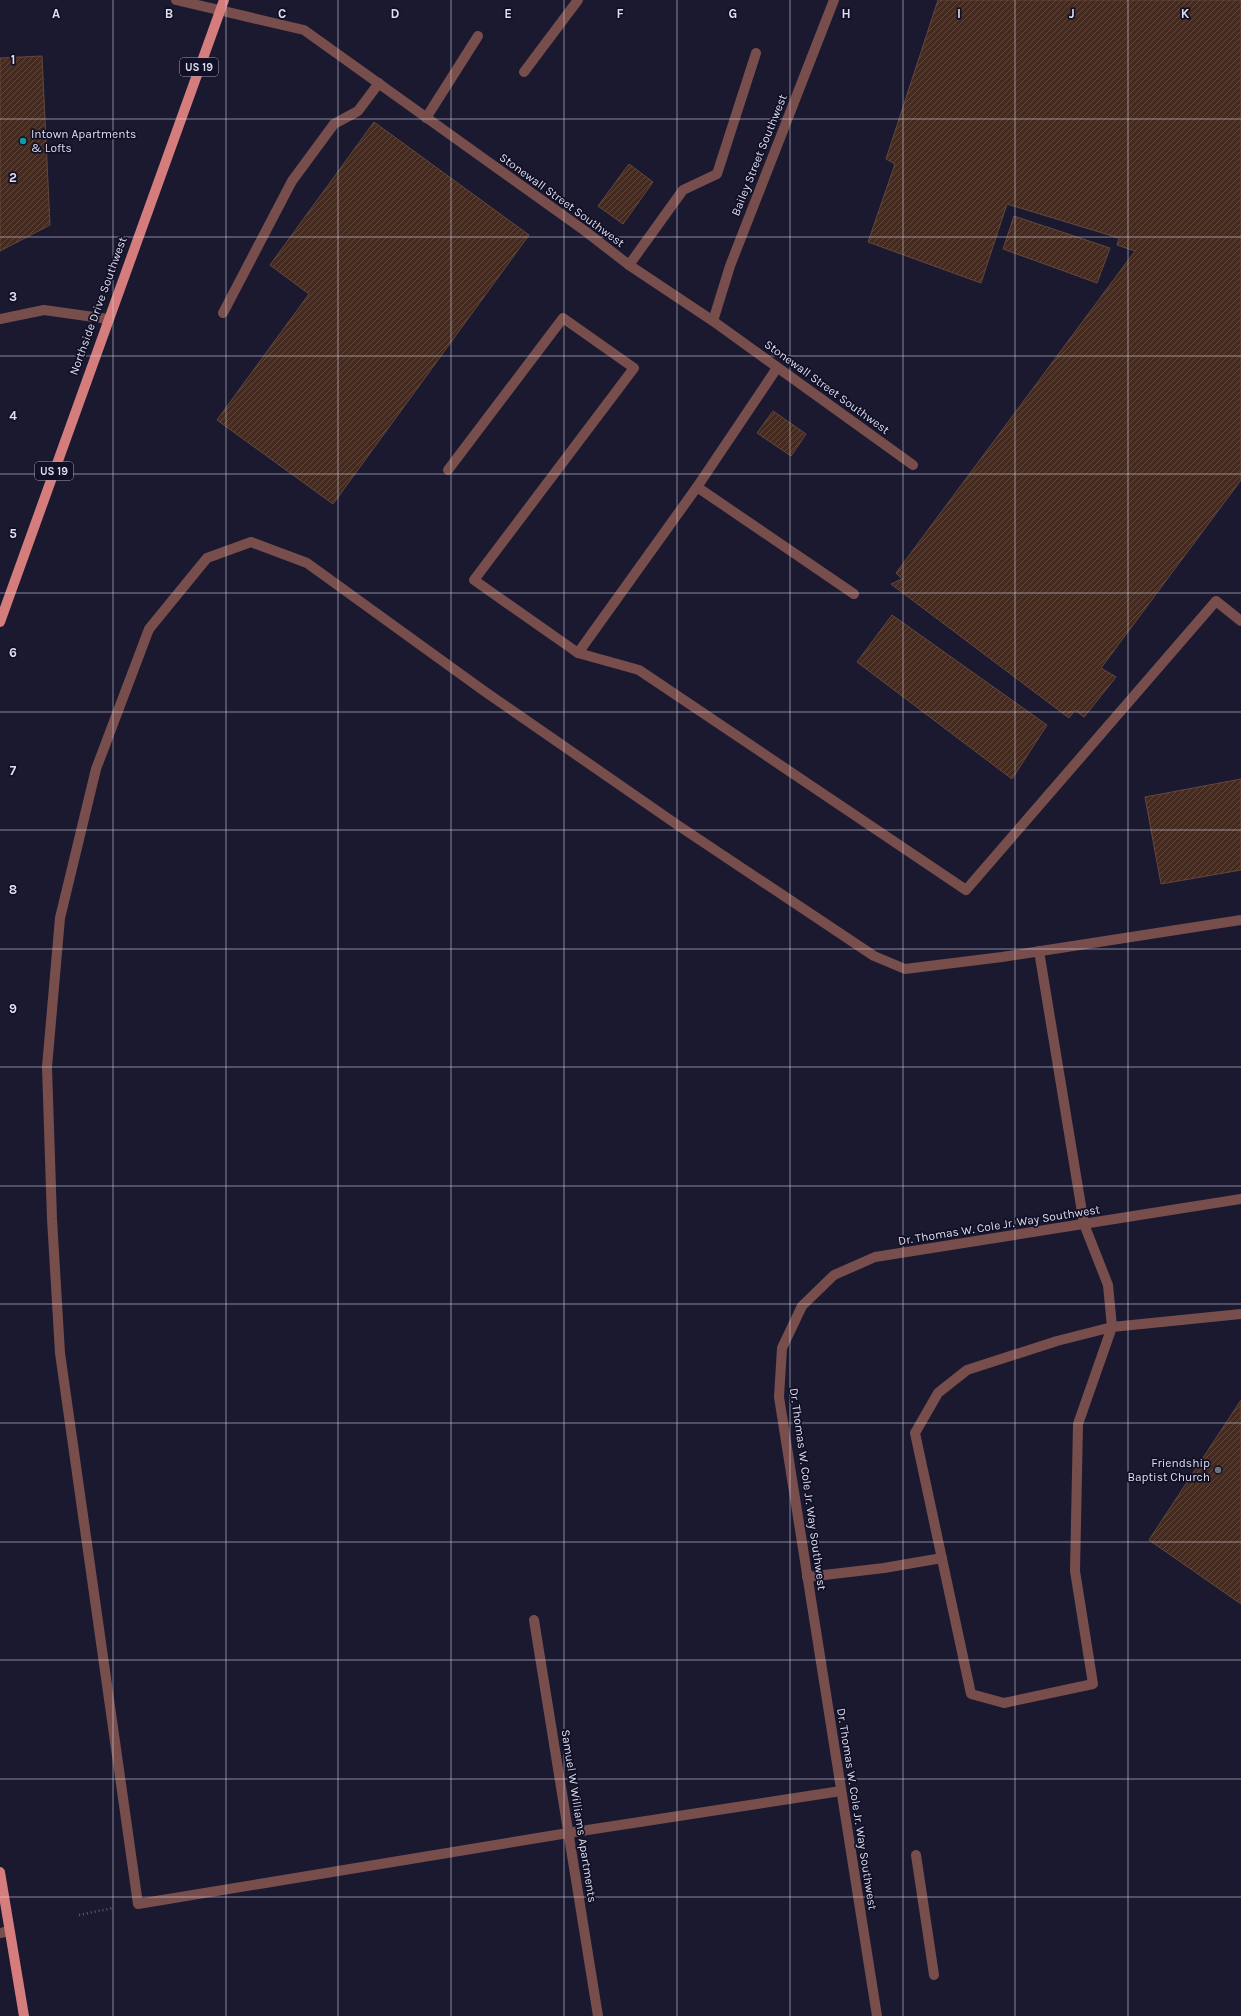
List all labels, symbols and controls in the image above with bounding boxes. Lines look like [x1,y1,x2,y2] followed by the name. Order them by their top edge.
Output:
[52,6,60,21] text: A
[165,6,173,21] text: B
[278,6,286,21] text: C
[391,6,400,21] text: D
[504,6,512,21] text: E
[616,6,624,21] text: F
[729,6,737,21] text: G
[841,6,851,21] text: H
[957,6,961,21] text: I
[1069,6,1075,21] text: J
[1181,6,1190,21] text: K
[11,52,15,67] text: 1
[180,58,218,76] road number: US 19
[728,92,790,218] street label: Bailey Street Southwest
[31,127,136,155] place label: Intown Apartments & Lofts
[18,136,28,146] marker: Intown Apartments & Lofts
[497,150,628,250] street label: Stonewall Street Southwest
[9,170,17,185] text: 2
[66,234,130,377] street label: Northside Drive Southwest
[9,289,17,304] text: 3
[762,337,893,437] street label: Stonewall Street Southwest
[9,408,17,423] text: 4
[35,462,73,480] road number: US 19
[9,526,17,541] text: 5
[9,645,17,660] text: 6
[10,763,17,778] text: 7
[9,882,17,897] text: 8
[9,1001,17,1016] text: 9
[897,1202,1101,1248] street label: Dr. Thomas W. Cole Jr. Way Southwest
[787,1387,829,1592] street label: Dr. Thomas W. Cole Jr. Way Southwest
[1128,1456,1210,1484] place label: Friendship Baptist Church
[1213,1465,1223,1475] marker: Friendship Baptist Church
[834,1707,880,1911] street label: Dr. Thomas W. Cole Jr. Way Southwest
[558,1729,600,1903] street label: Samuel W Williams Apartments

